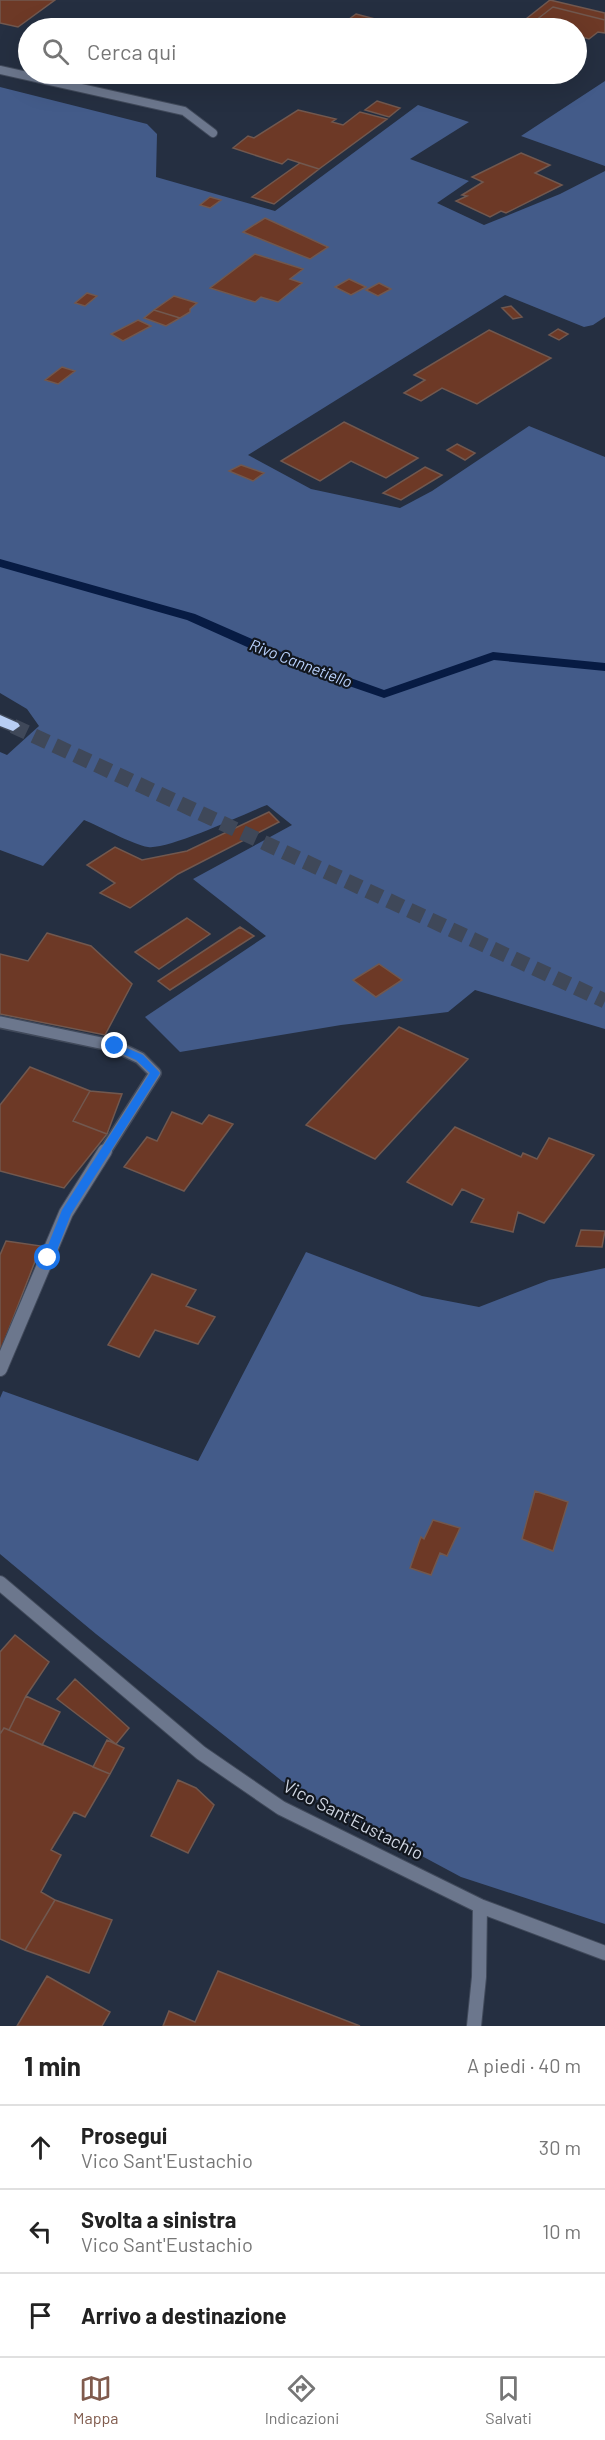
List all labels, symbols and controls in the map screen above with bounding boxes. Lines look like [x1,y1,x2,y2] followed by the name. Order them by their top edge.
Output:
[18,18,587,84] search box
[39,35,72,68] icon: search
[87,38,177,64] text: Cerca qui
[247,634,355,691] water label: Rivo Cannetiello
[101,1032,127,1058] route end
[34,1244,60,1270] route start
[280,1774,427,1864] street label: Vico Sant'Eustachio
[24,2050,81,2081] text: 1 min
[467,2053,581,2077] text: A piedi · 40 m
[81,2122,167,2148] text: Prosegui
[24,2131,57,2164] icon: ahead
[539,2135,581,2159] text: 30 m
[81,2148,253,2172] text: Vico Sant'Eustachio
[81,2206,236,2232] text: Svolta a sinistra
[24,2215,57,2248] icon: left
[542,2219,581,2243] text: 10 m
[81,2232,253,2256] text: Vico Sant'Eustachio
[24,2299,57,2332] icon: arrive
[81,2302,287,2328] text: Arrivo a destinazione
[73,2372,119,2427] tab: Mappa
[265,2372,339,2427] tab: Indicazioni
[485,2372,532,2427] tab: Salvati

